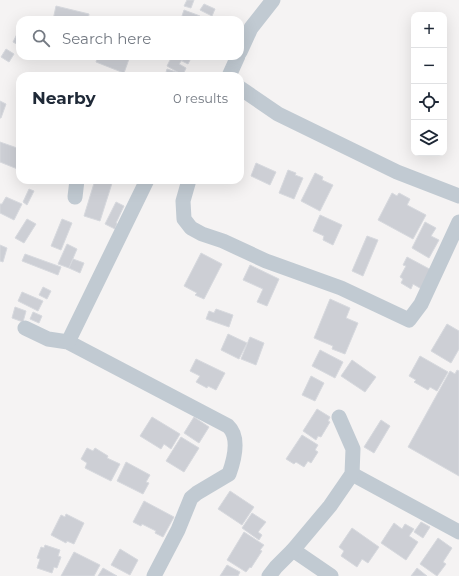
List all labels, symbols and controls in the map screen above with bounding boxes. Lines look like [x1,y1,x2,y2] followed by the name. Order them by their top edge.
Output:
[411,12,447,156] map controls
[411,12,447,48] button: +
[16,16,244,60] search box
[30,27,52,49] icon: search
[62,29,151,48] text: Search here
[411,48,447,84] button: −
[411,84,447,120] button: locate
[32,88,96,108] text: Nearby
[173,90,228,106] text: 0 results
[411,120,447,156] button: layers

